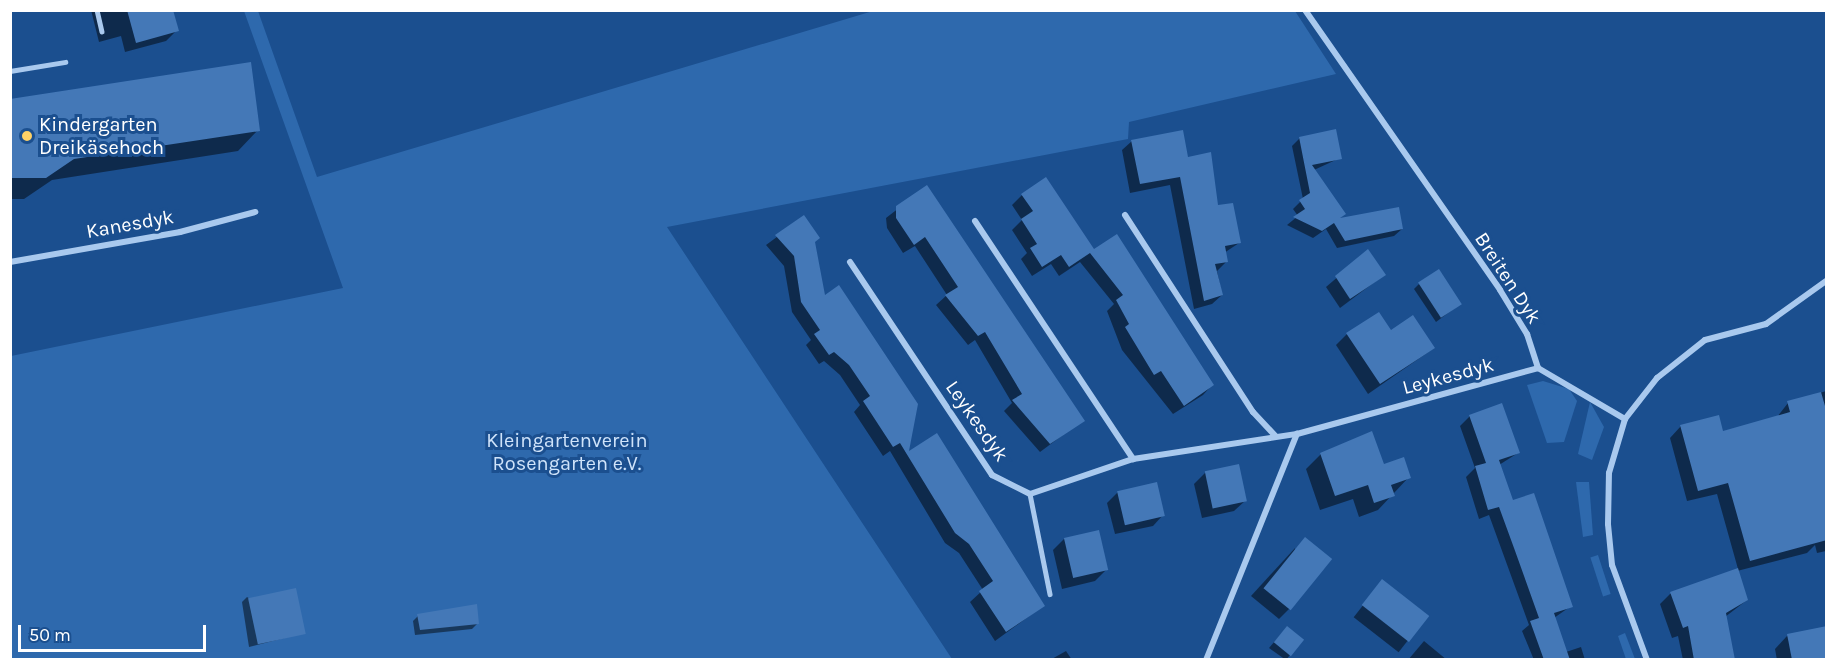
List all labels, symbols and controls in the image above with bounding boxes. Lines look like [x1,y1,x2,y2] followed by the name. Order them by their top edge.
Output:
[39,112,164,159] place label: Kindergarten Dreikäsehoch
[20,129,34,143] marker: Kindergarten Dreikäsehoch
[84,205,176,243] street label: Kanesdyk
[1470,228,1546,328] street label: Breiten Dyk
[1400,352,1496,400] street label: Leykesdyk
[940,376,1014,466] street label: Leykesdyk
[486,428,648,475] park label: Kleingartenverein Rosengarten e.V.
[21,613,208,651] scale bar
[29,624,71,646] text: 50 m

